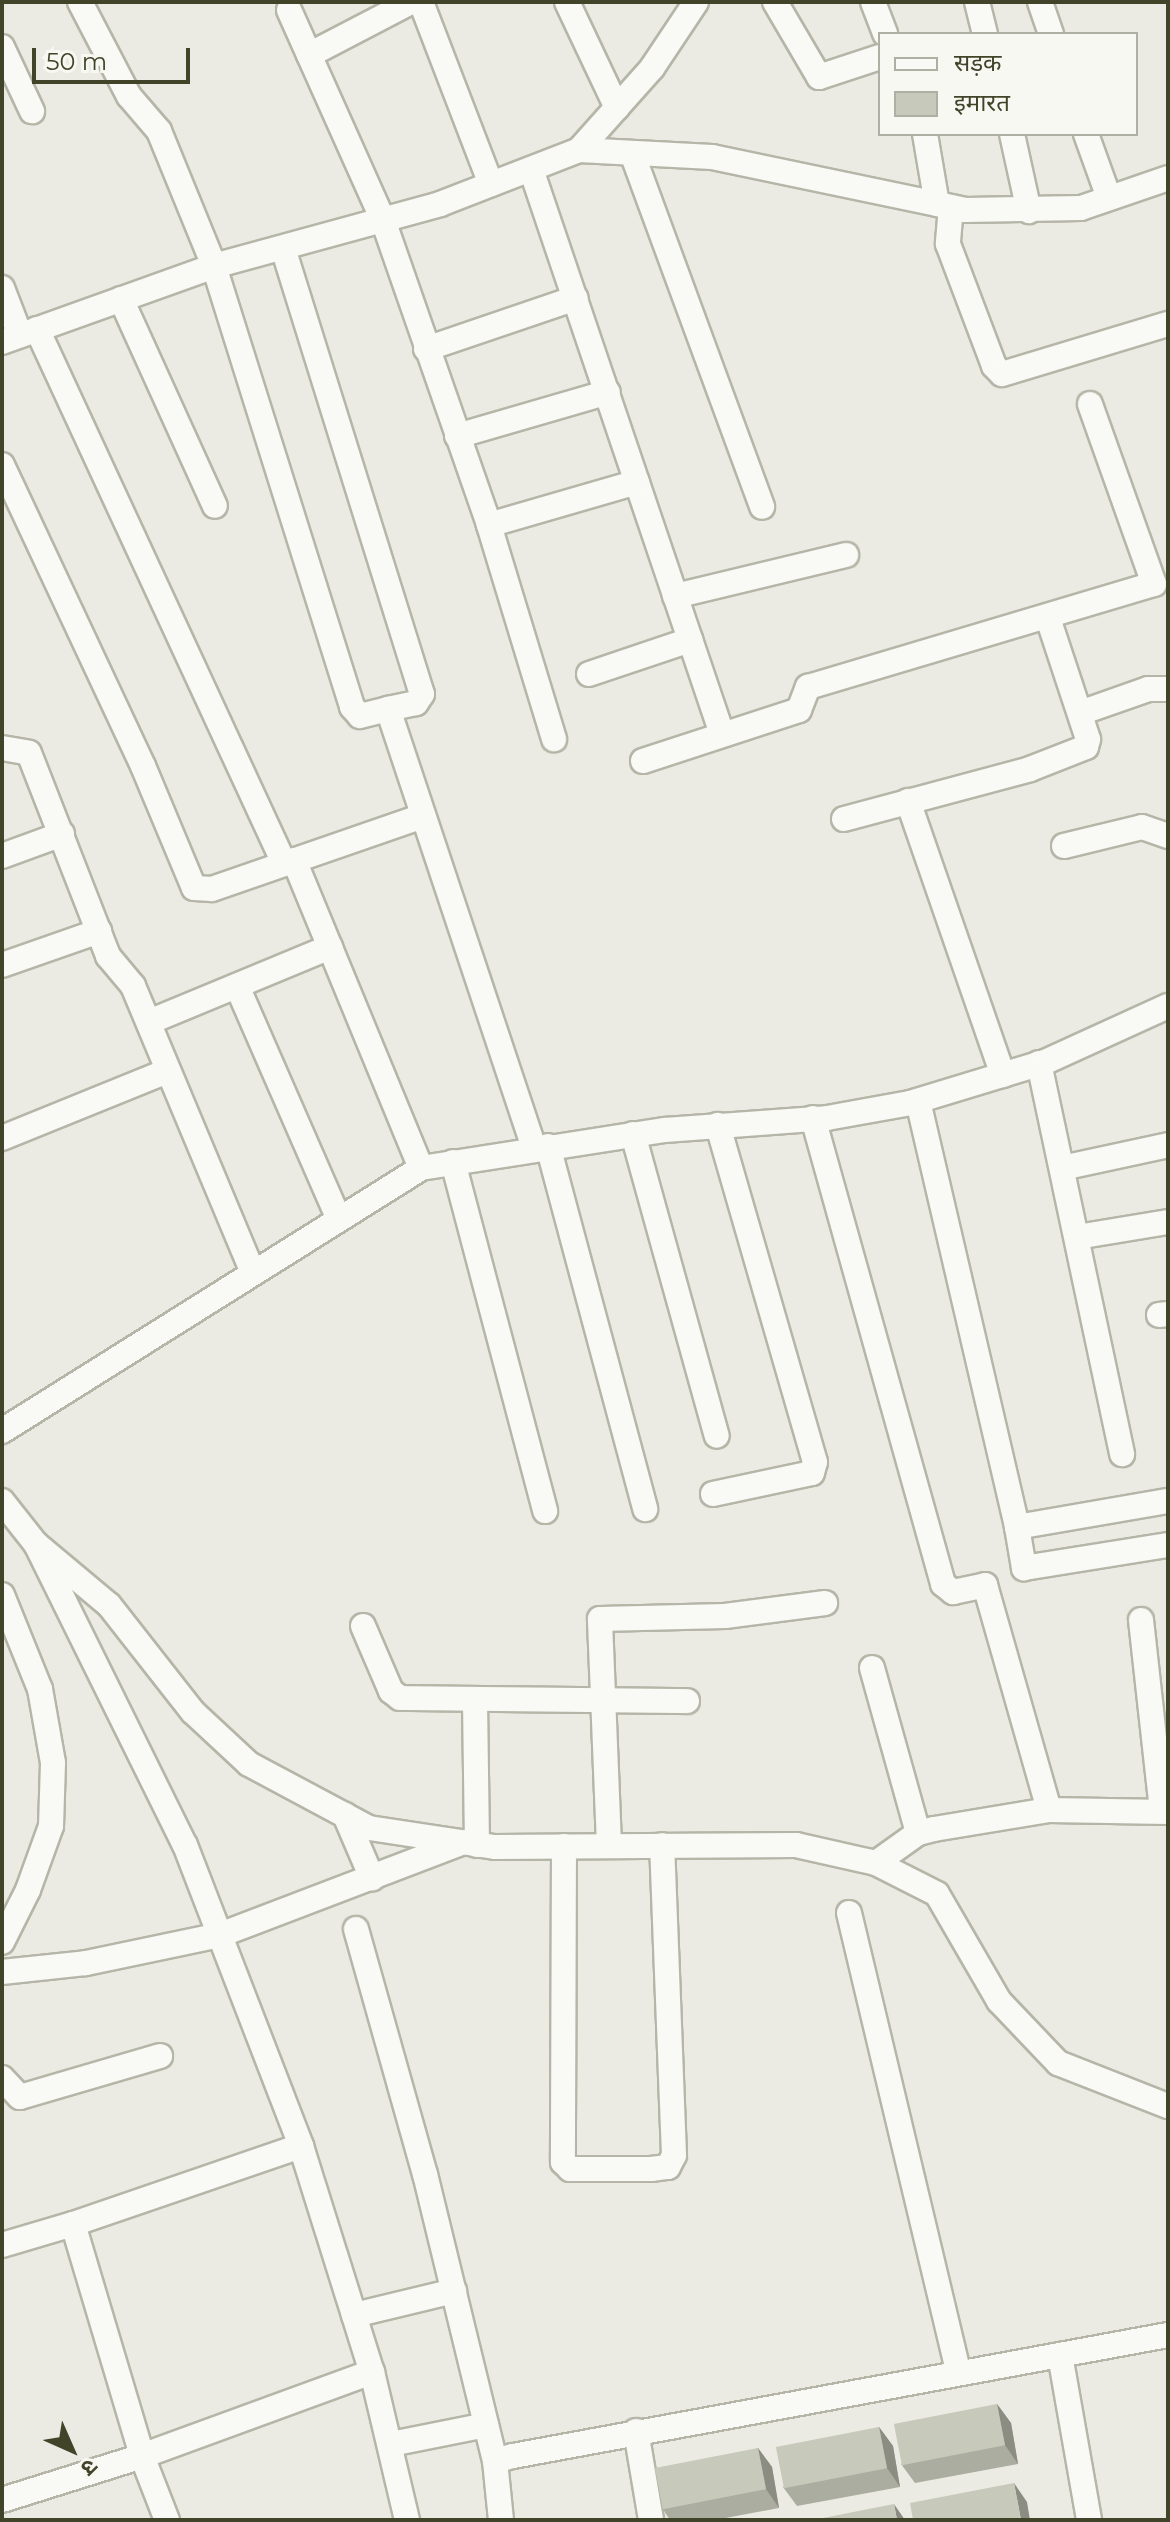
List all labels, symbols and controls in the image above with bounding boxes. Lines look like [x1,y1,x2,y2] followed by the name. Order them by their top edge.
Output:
[36,32,194,82] scale bar
[878,32,1138,136] legend
[46,47,107,76] text: 50 m
[954,48,1002,77] text: सड़क
[954,88,1010,117] text: इमारत
[32,2410,112,2490] north arrow
[75,2453,103,2481] text: उ

